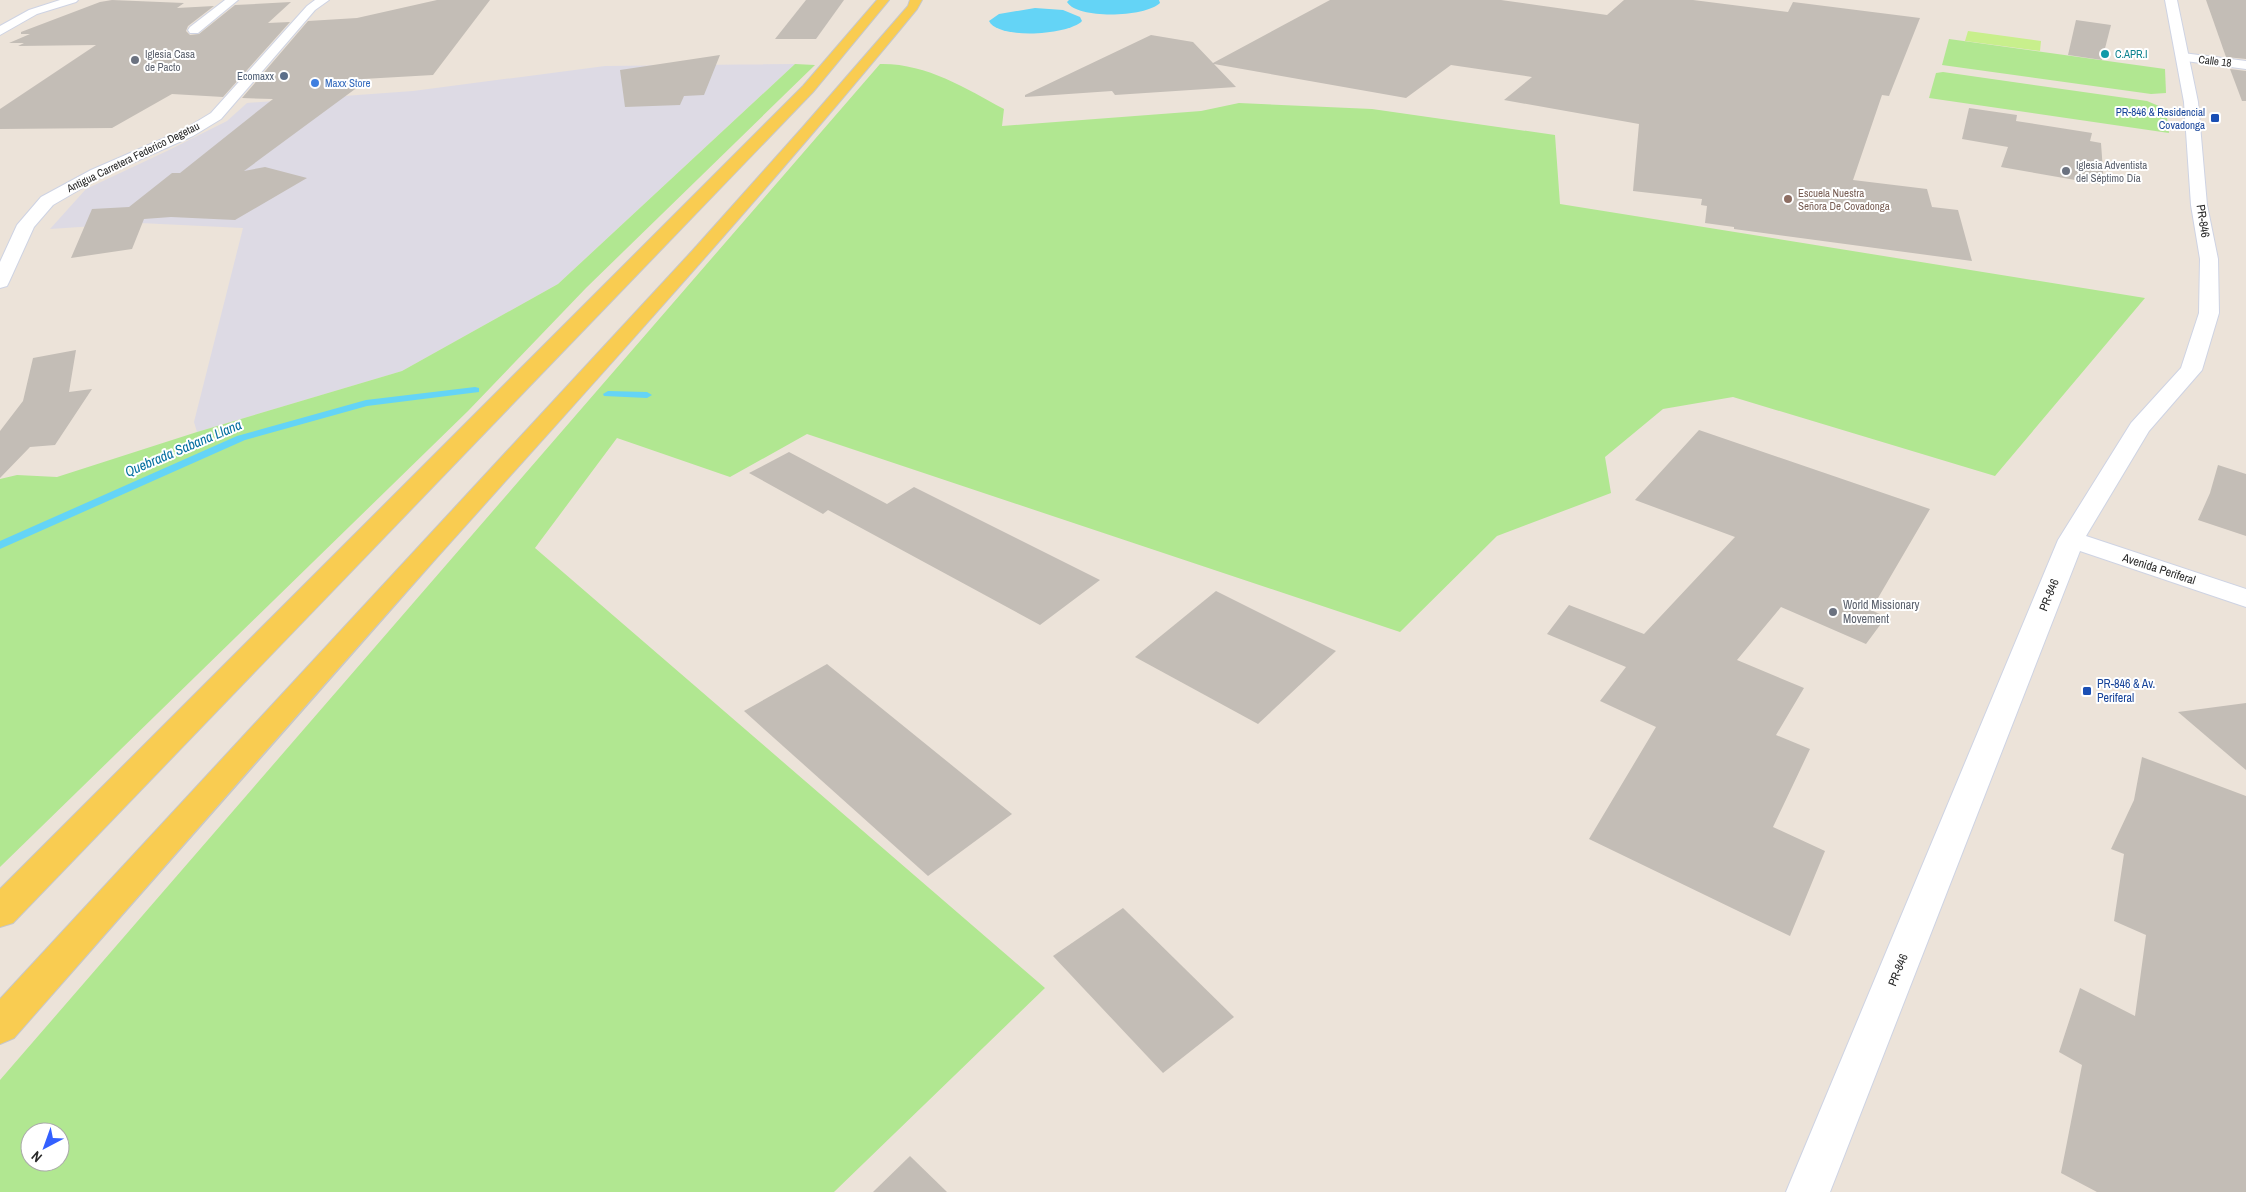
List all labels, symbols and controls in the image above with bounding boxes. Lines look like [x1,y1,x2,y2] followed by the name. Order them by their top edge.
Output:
[145,47,195,74] place label: Iglesia Casa de Pacto
[2115,47,2148,61] place label: C.APR.I
[2099,48,2111,60] marker: C.APR.I
[2198,52,2232,70] street label: Calle 18
[129,54,141,66] marker: Iglesia Casa de Pacto
[237,69,274,83] place label: Ecomaxx
[278,70,290,82] marker: Ecomaxx
[325,76,371,90] place label: Maxx Store
[309,77,321,89] marker: Maxx Store
[2116,105,2205,132] place label: PR-846 & Residencial Covadonga
[2209,112,2221,124] marker: PR-846 & Residencial Covadonga
[63,119,202,196] street label: Antigua Carretera Federico Degetau
[2076,158,2147,185] place label: Iglesia Adventista del Séptimo Día
[2060,165,2072,177] marker: Iglesia Adventista del Séptimo Día
[1798,186,1890,213] place label: Escuela Nuestra Señora De Covadonga
[1782,193,1794,205] marker: Escuela Nuestra Señora De Covadonga
[2192,203,2214,239] street label: PR-846
[122,415,244,481] water label: Quebrada Sabana Llana
[2119,549,2198,588] street label: Avenida Periferal
[2035,577,2063,613] street label: PR-846
[1843,597,1919,627] place label: World Missionary Movement
[1827,606,1839,618] marker: World Missionary Movement
[2097,676,2155,706] place label: PR-846 & Av. Periferal
[2081,685,2093,697] marker: PR-846 & Av. Periferal
[1884,952,1912,988] street label: PR-846
[20,1122,70,1172] north arrow
[27,1147,46,1166] text: N

